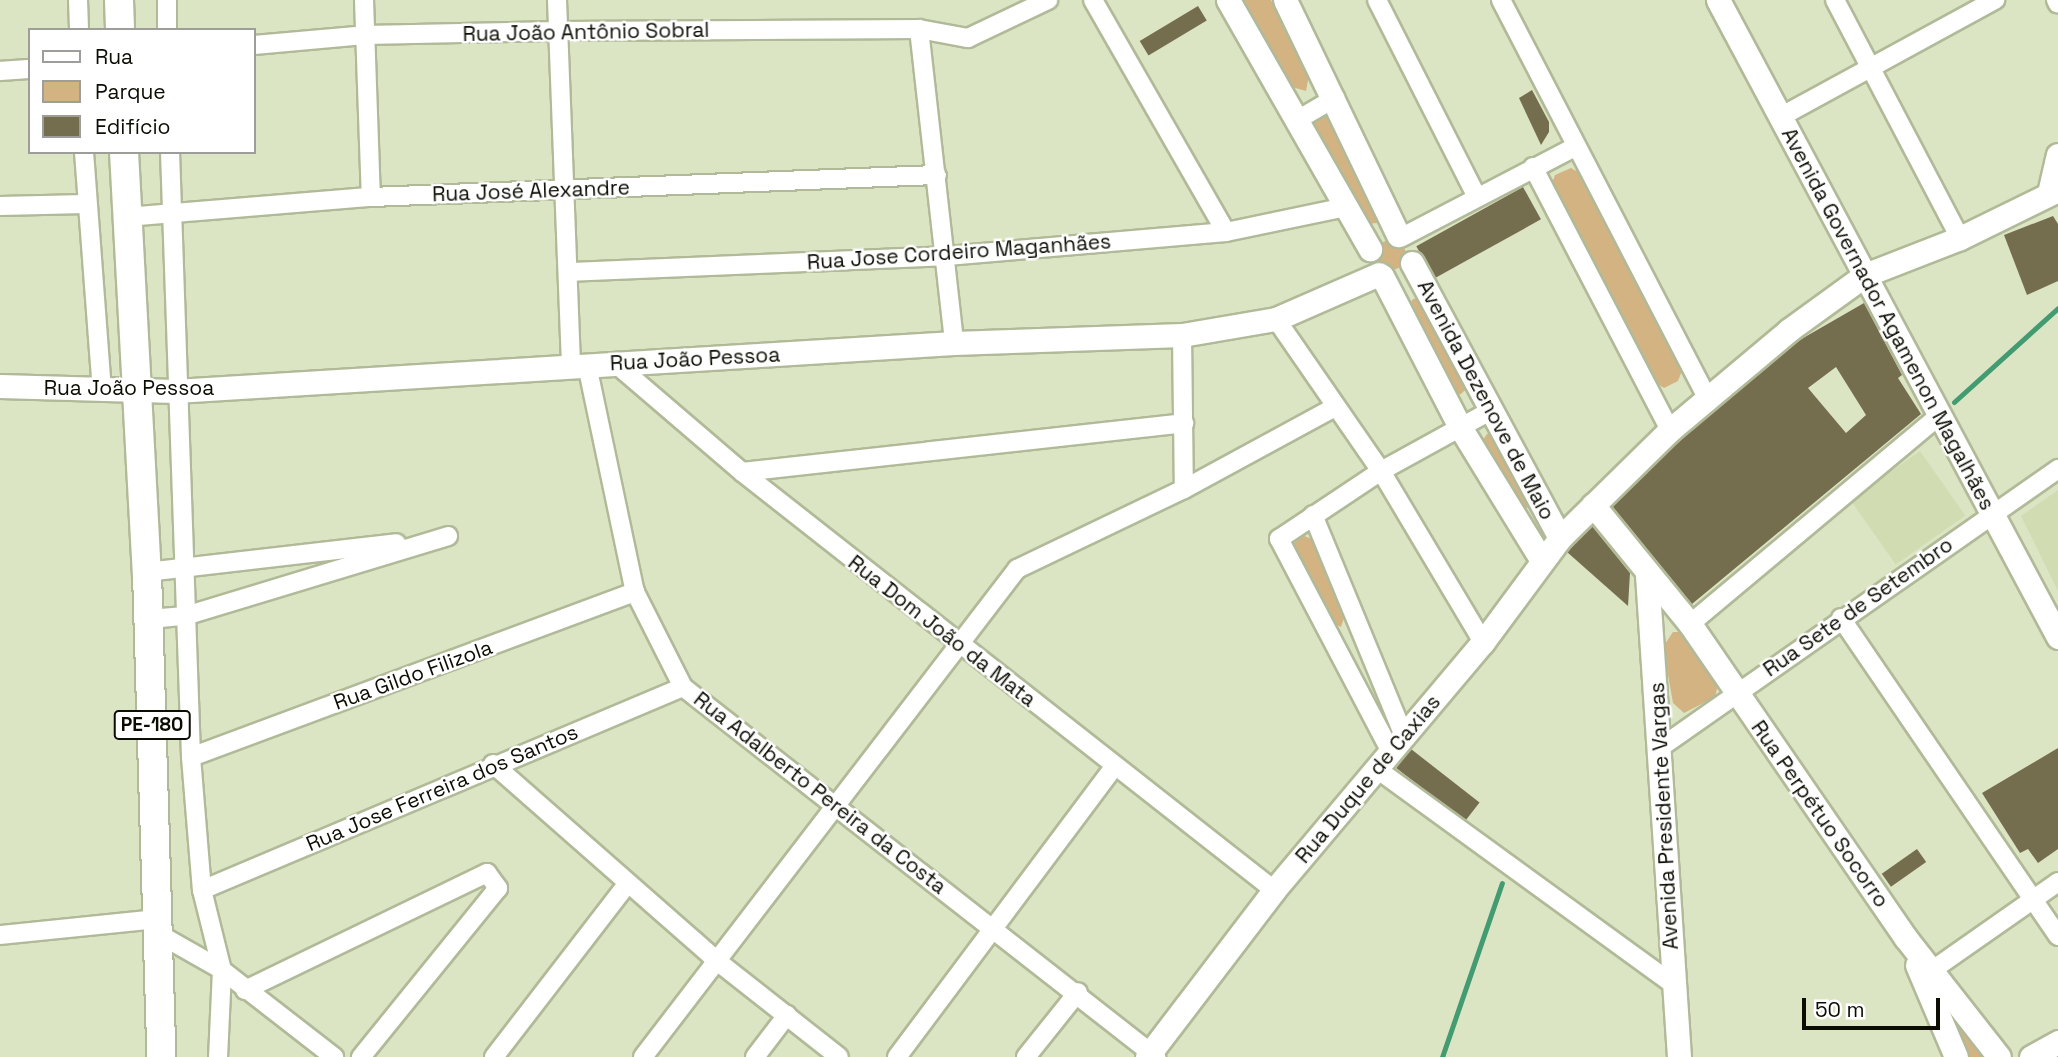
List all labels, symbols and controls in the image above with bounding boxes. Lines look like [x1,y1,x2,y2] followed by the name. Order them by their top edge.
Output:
[462,17,710,47] street label: Rua João Antônio Sobral
[28,28,256,154] legend
[95,43,133,70] text: Rua
[95,78,166,105] text: Parque
[95,113,171,140] text: Edifício
[1776,123,2000,515] street label: Avenida Governador Agamenon Magalhães
[432,175,630,207] street label: Rua José Alexandre
[806,229,1112,275] street label: Rua Jose Cordeiro Maganhães
[1412,276,1560,524] street label: Avenida Dezenove de Maio
[609,342,781,376] street label: Rua João Pessoa
[44,375,214,401] street label: Rua João Pessoa
[1758,532,1958,682] street label: Rua Sete de Setembro
[843,550,1041,712] street label: Rua Dom João da Mata
[330,635,496,715] street label: Rua Gildo Filizola
[1644,682,1684,950] street label: Avenida Presidente Vargas
[689,686,951,900] street label: Rua Adalberto Pereira da Costa
[1290,690,1446,868] street label: Rua Duque de Caxias
[114,710,190,740] road number: PE-180
[1746,716,1894,912] street label: Rua Perpétuo Socorro
[302,719,582,857] street label: Rua Jose Ferreira dos Santos
[1806,984,1944,1028] scale bar
[1815,996,1865,1023] text: 50 m

